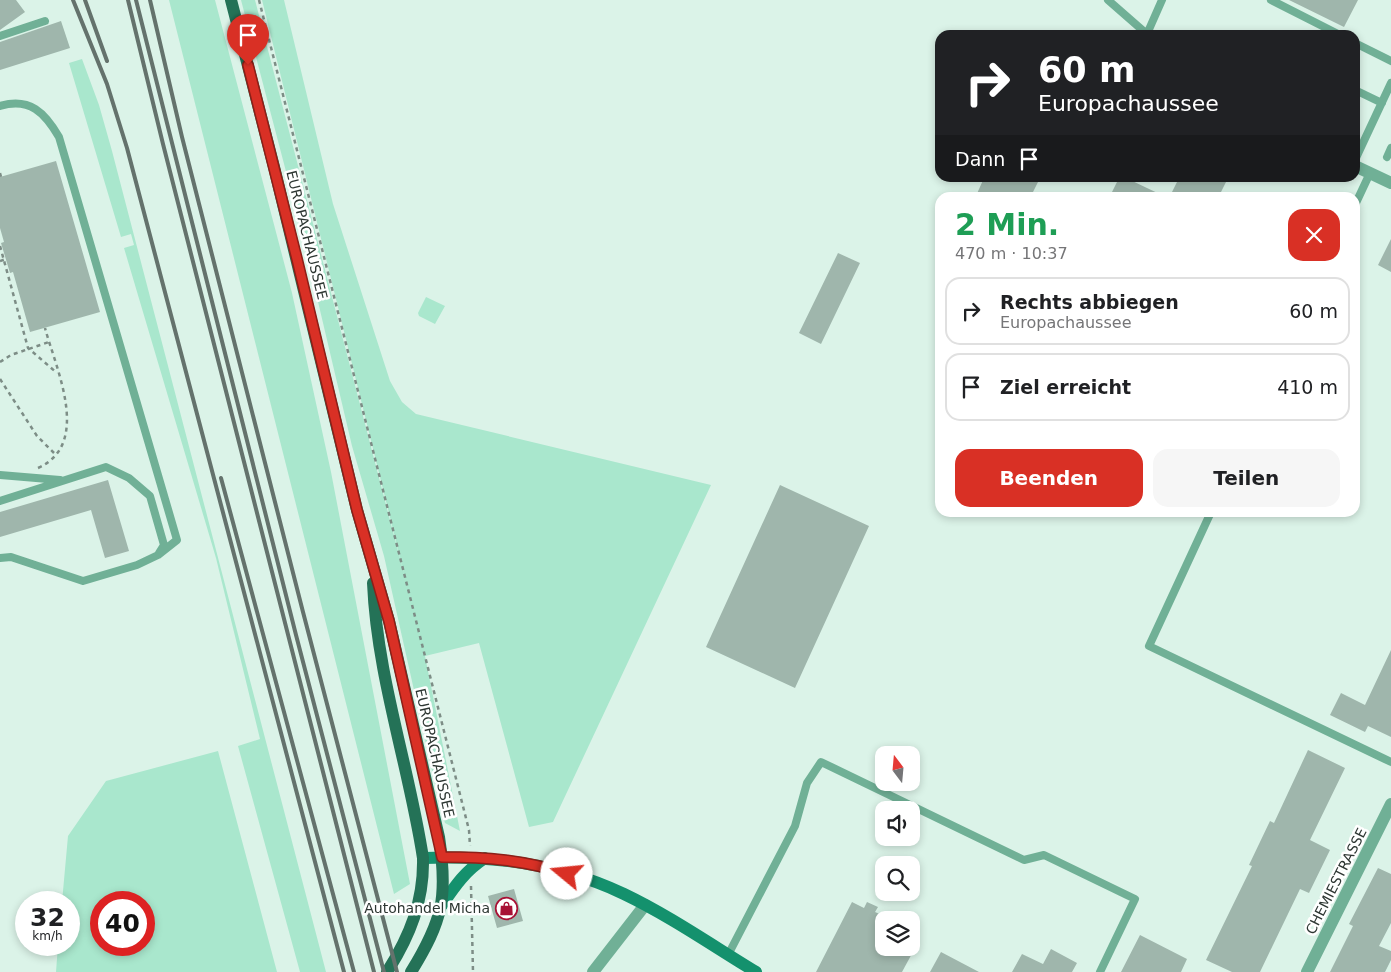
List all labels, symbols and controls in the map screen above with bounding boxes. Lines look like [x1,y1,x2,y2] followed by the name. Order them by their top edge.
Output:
[227,14,269,65] pin
[234,21,262,49] icon: arrive
[955,50,1020,115] icon: right
[1038,50,1135,90] text: 60 m
[1038,91,1219,116] text: Europachaussee
[1015,145,1043,173] icon: arrive
[955,148,1005,170] text: Dann
[283,169,331,301] street label: EUROPACHAUSSEE
[955,207,1059,242] text: 2 Min.
[1288,209,1340,261] button: close
[955,244,1068,263] text: 470 m · 10:37
[1000,291,1179,313] text: Rechts abbiegen
[957,297,985,325] icon: right
[1289,300,1338,322] text: 60 m
[1000,313,1131,332] text: Europachaussee
[957,373,985,401] icon: arrive
[1000,376,1131,398] text: Ziel erreicht
[1277,376,1338,398] text: 410 m
[955,449,1143,507] button: Beenden
[1153,449,1340,507] button: Teilen
[412,687,458,819] street label: EUROPACHAUSSEE
[875,746,920,791] north arrow
[875,746,920,956] map controls
[875,801,920,846] button: sound
[1302,825,1370,937] street label: CHEMIESTRASSE
[540,847,592,899] position arrow
[875,856,920,901] button: search
[90,891,155,956] speed limit sign: 40
[494,896,518,920] shop icon: Autohandel Micha
[364,900,490,916] place label: Autohandel Micha
[30,903,65,932] text: 32
[875,911,920,956] button: layers
[32,929,63,943] text: km/h

